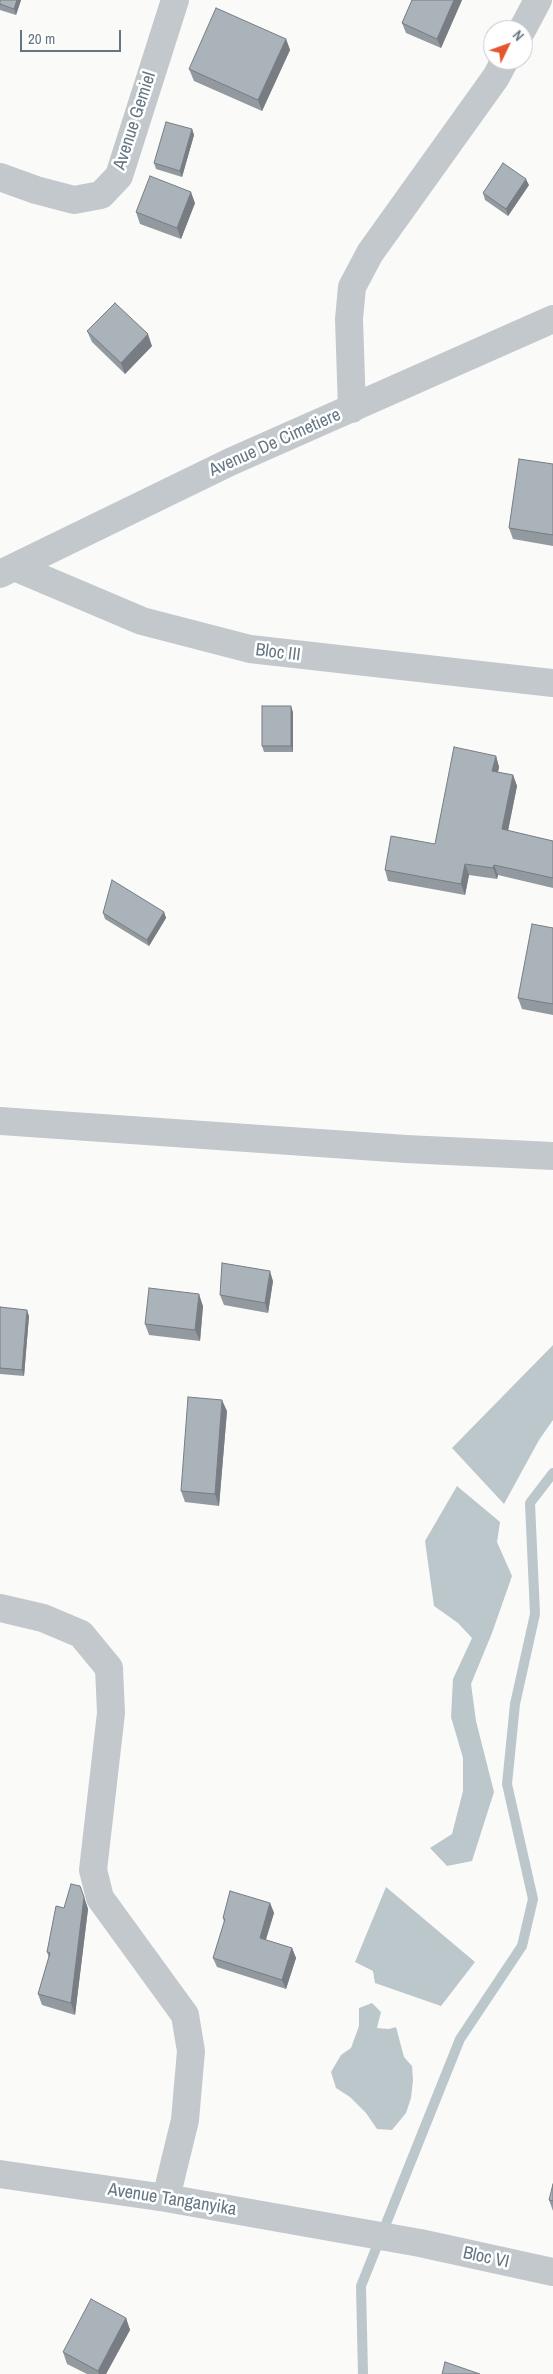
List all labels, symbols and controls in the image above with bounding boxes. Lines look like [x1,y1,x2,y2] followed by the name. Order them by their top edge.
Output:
[22,20,124,52] scale bar
[483,20,533,70] north arrow
[509,27,528,45] text: N
[28,28,55,49] text: 20 m
[109,69,161,173] street label: Avenue Gemiel
[206,404,344,482] street label: Avenue De Cimetiere
[254,640,302,666] street label: Bloc III
[106,2179,238,2221] street label: Avenue Tanganyika
[461,2243,511,2273] street label: Bloc VI

